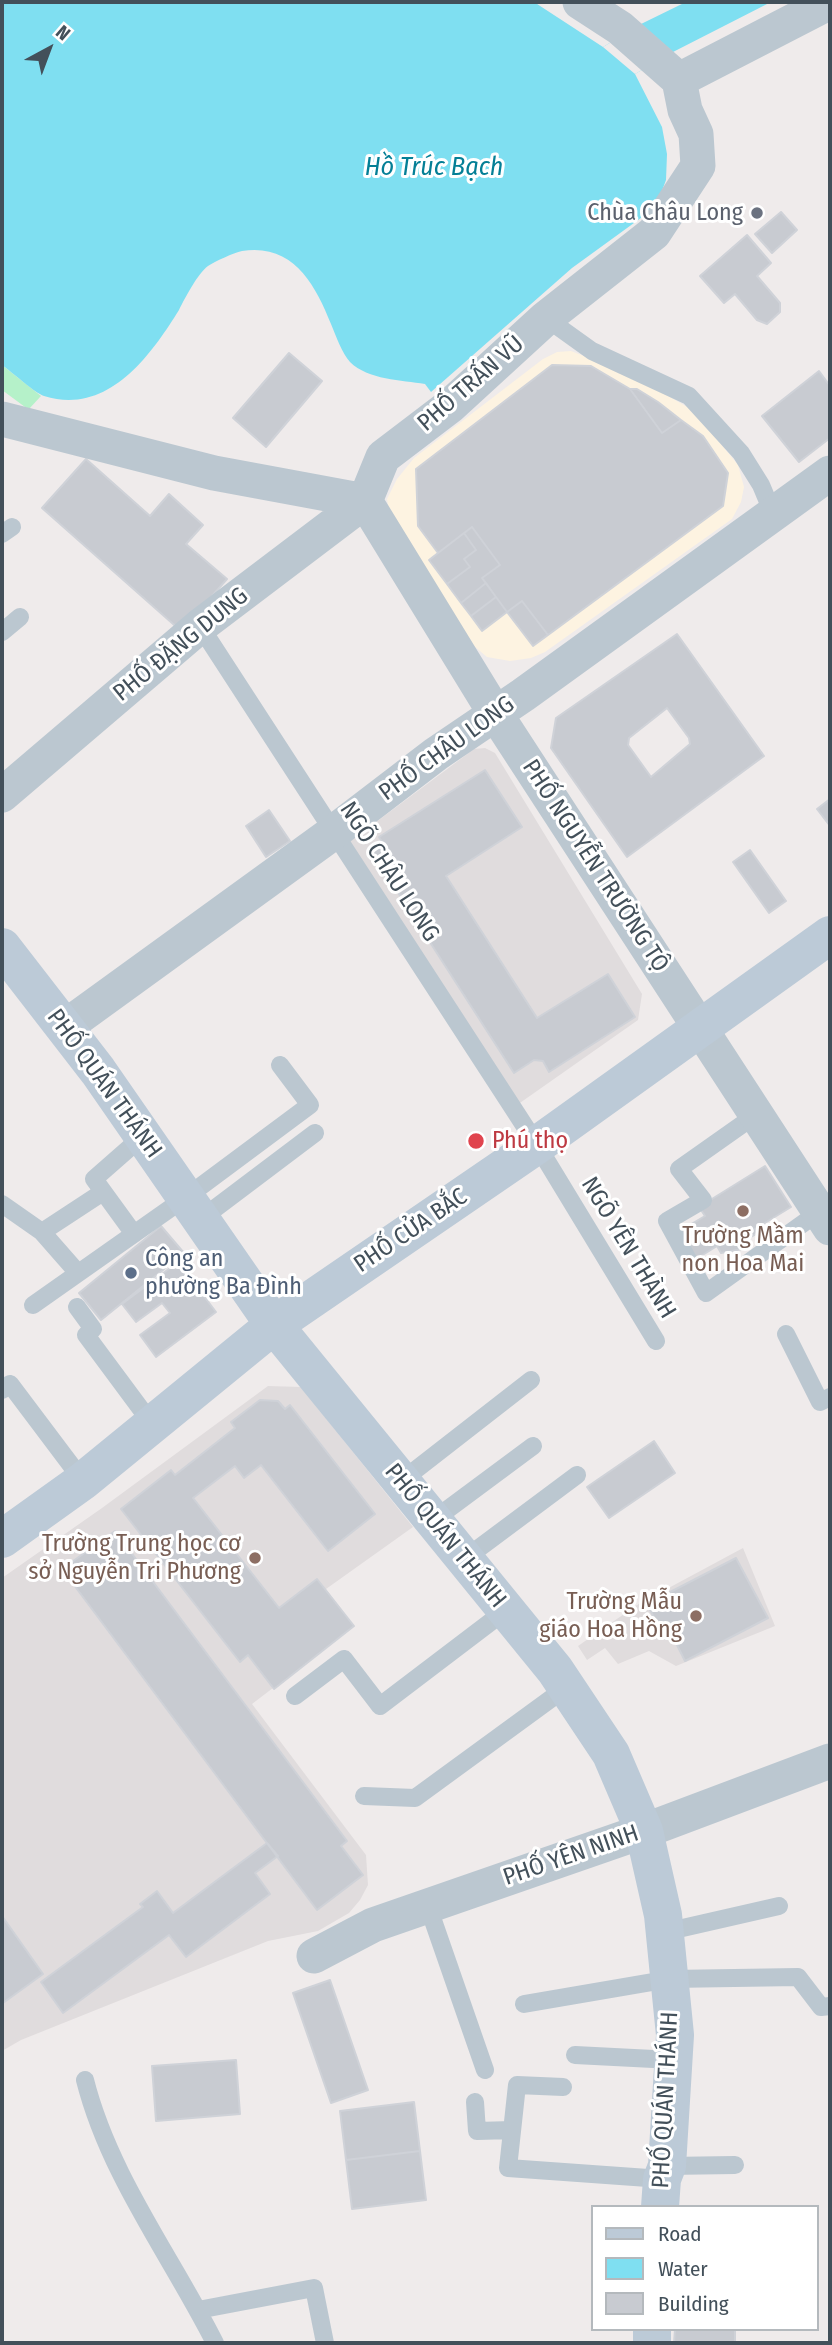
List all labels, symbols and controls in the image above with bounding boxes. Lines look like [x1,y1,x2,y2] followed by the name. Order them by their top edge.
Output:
[14,14,84,84] north arrow
[51,20,75,45] text: N
[365,152,503,184] water label: Hồ Trúc Bạch
[587,199,743,227] place label: Chùa Châu Long
[749,205,765,221] marker: Chùa Châu Long
[412,330,530,438] street label: PHỐ TRẤN VŨ
[108,582,254,708] street label: PHỐ ĐẶNG DUNG
[374,690,520,808] street label: PHỐ CHÂU LONG
[516,754,674,978] street label: PHỐ NGUYỄN TRƯỜNG TỘ
[333,797,445,947] street label: NGÕ CHÂU LONG
[40,1004,168,1164] street label: PHỐ QUÁN THÁNH
[492,1127,568,1155] place label: Phú thọ
[466,1131,486,1151] marker: Phú thọ
[574,1172,682,1324] street label: NGÕ YÊN THÀNH
[349,1183,473,1279] street label: PHỐ CỬA BẮC
[735,1203,751,1219] marker: Trường Mầm non Hoa Mai
[682,1222,804,1278] place label: Trường Mầm non Hoa Mai
[145,1245,302,1301] place label: Công an phường Ba Đình
[123,1265,139,1281] marker: Công an phường Ba Đình
[378,1458,512,1614] street label: PHỐ QUÁN THÁNH
[28,1530,241,1586] place label: Trường Trung học cơ sở Nguyễn Tri Phương
[247,1550,263,1566] marker: Trường Trung học cơ sở Nguyễn Tri Phương
[539,1588,682,1644] place label: Trường Mẫu giáo Hoa Hồng
[688,1608,704,1624] marker: Trường Mẫu giáo Hoa Hồng
[500,1819,642,1893] street label: PHỐ YÊN NINH
[647,2011,685,2189] street label: PHỐ QUÁN THÁNH
[590,2205,818,2331] legend
[658,2221,702,2247] text: Road
[658,2256,708,2282] text: Water
[658,2291,729,2317] text: Building

